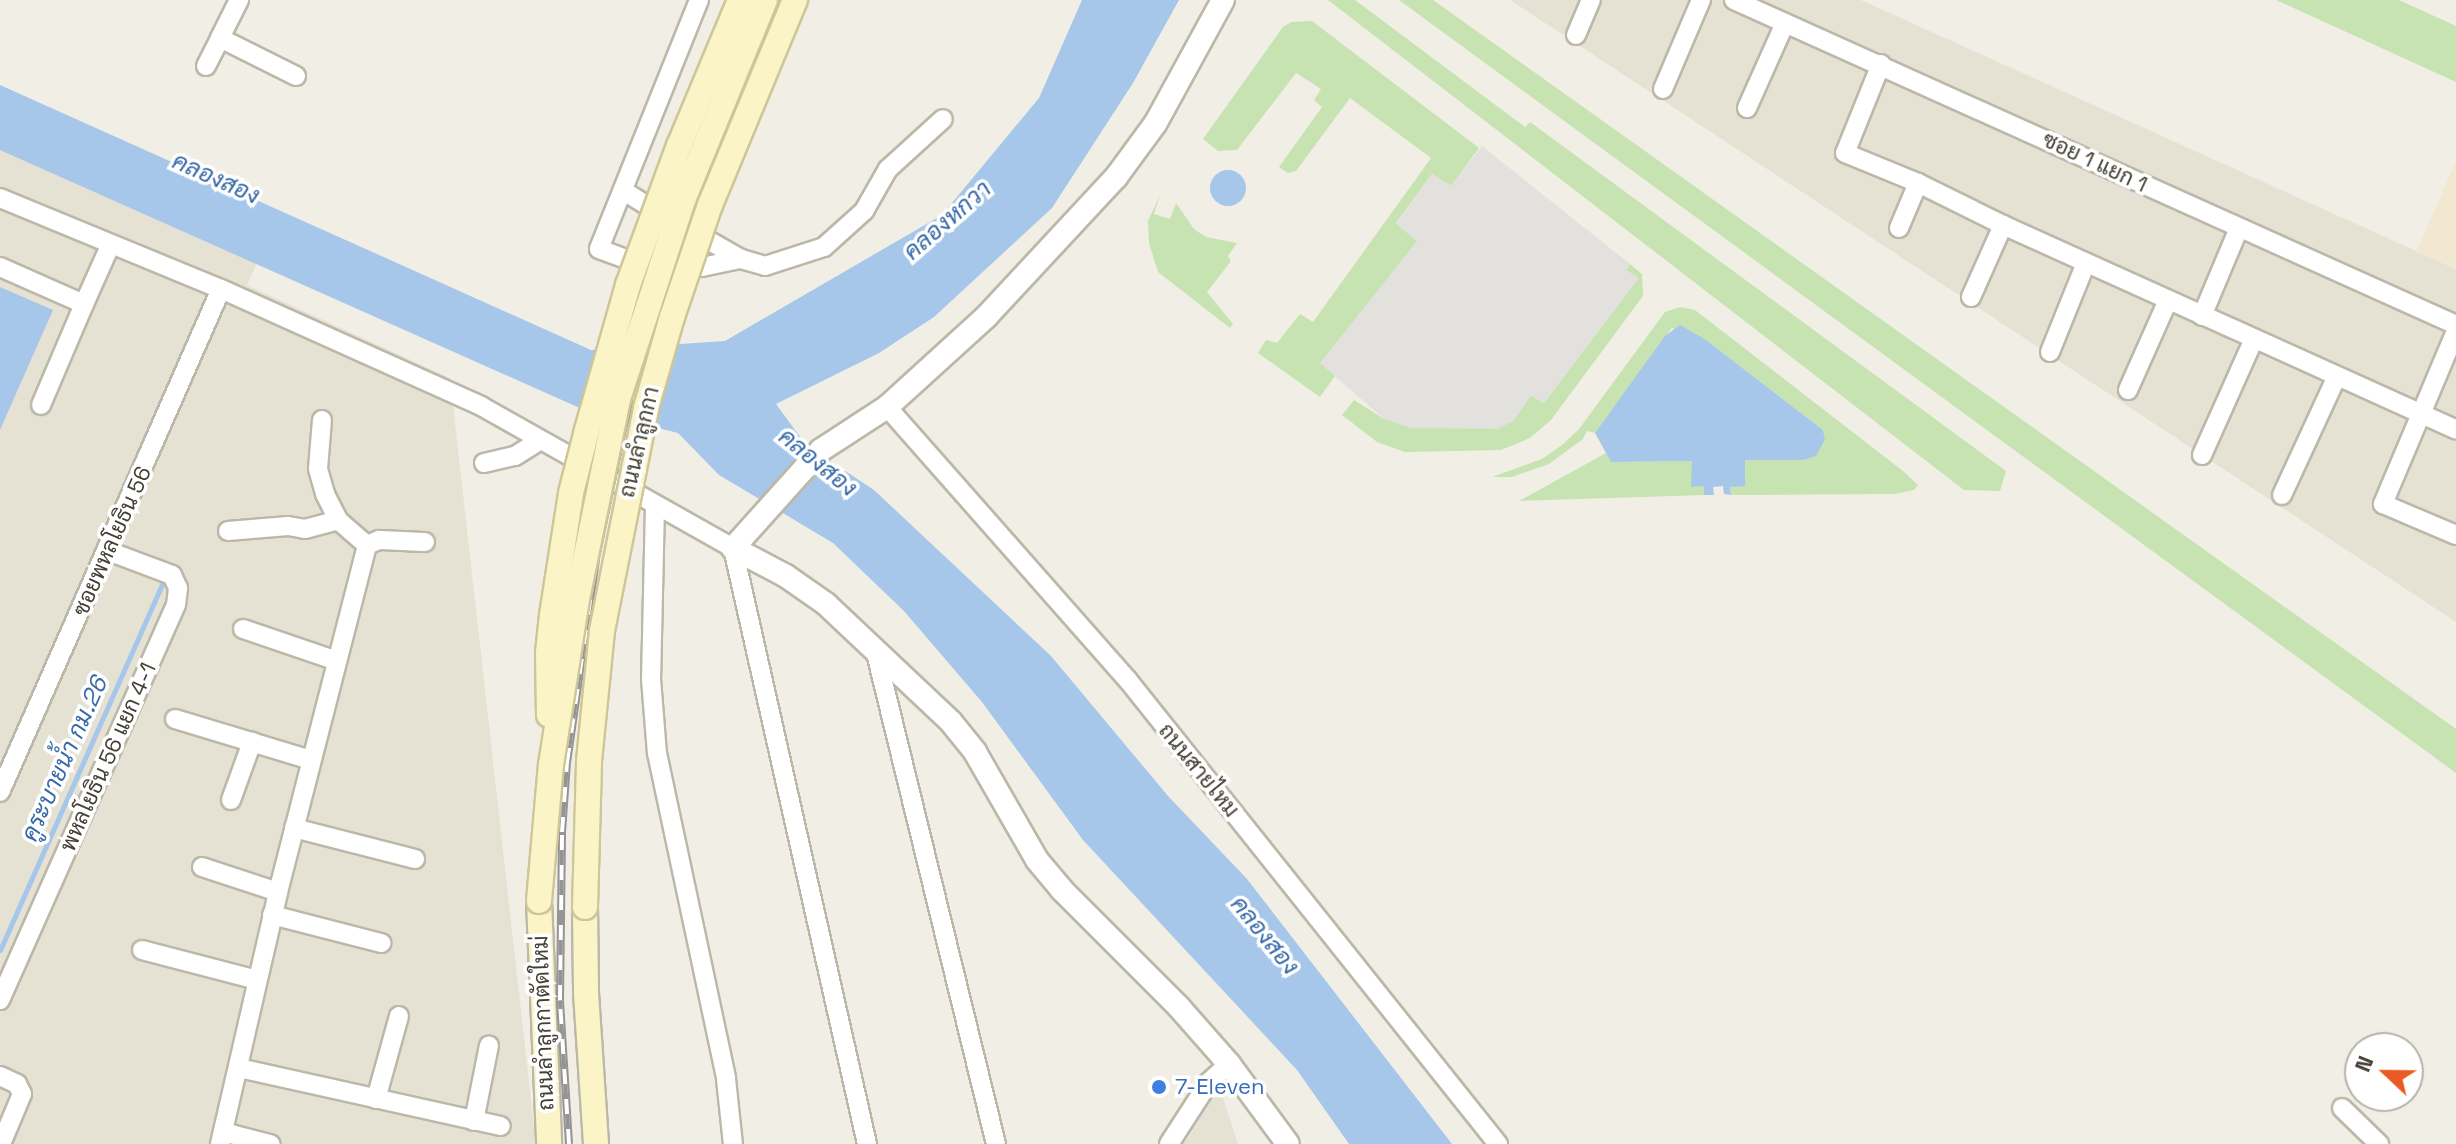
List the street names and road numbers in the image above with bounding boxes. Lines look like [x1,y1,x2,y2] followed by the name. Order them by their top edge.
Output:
[2038,126,2152,198] street label: ซอย 1 แยก 1
[613,384,665,500] street label: ถนนลำลูกกา
[67,462,157,620] street label: ซอยพหลโยธิน 56
[54,658,162,856] street label: พหลโยธิน 56 แยก 4-1
[1153,718,1245,822] street label: ถนนสายไหม
[527,935,559,1111] street label: ถนนลำลูกกาตัดใหม่

